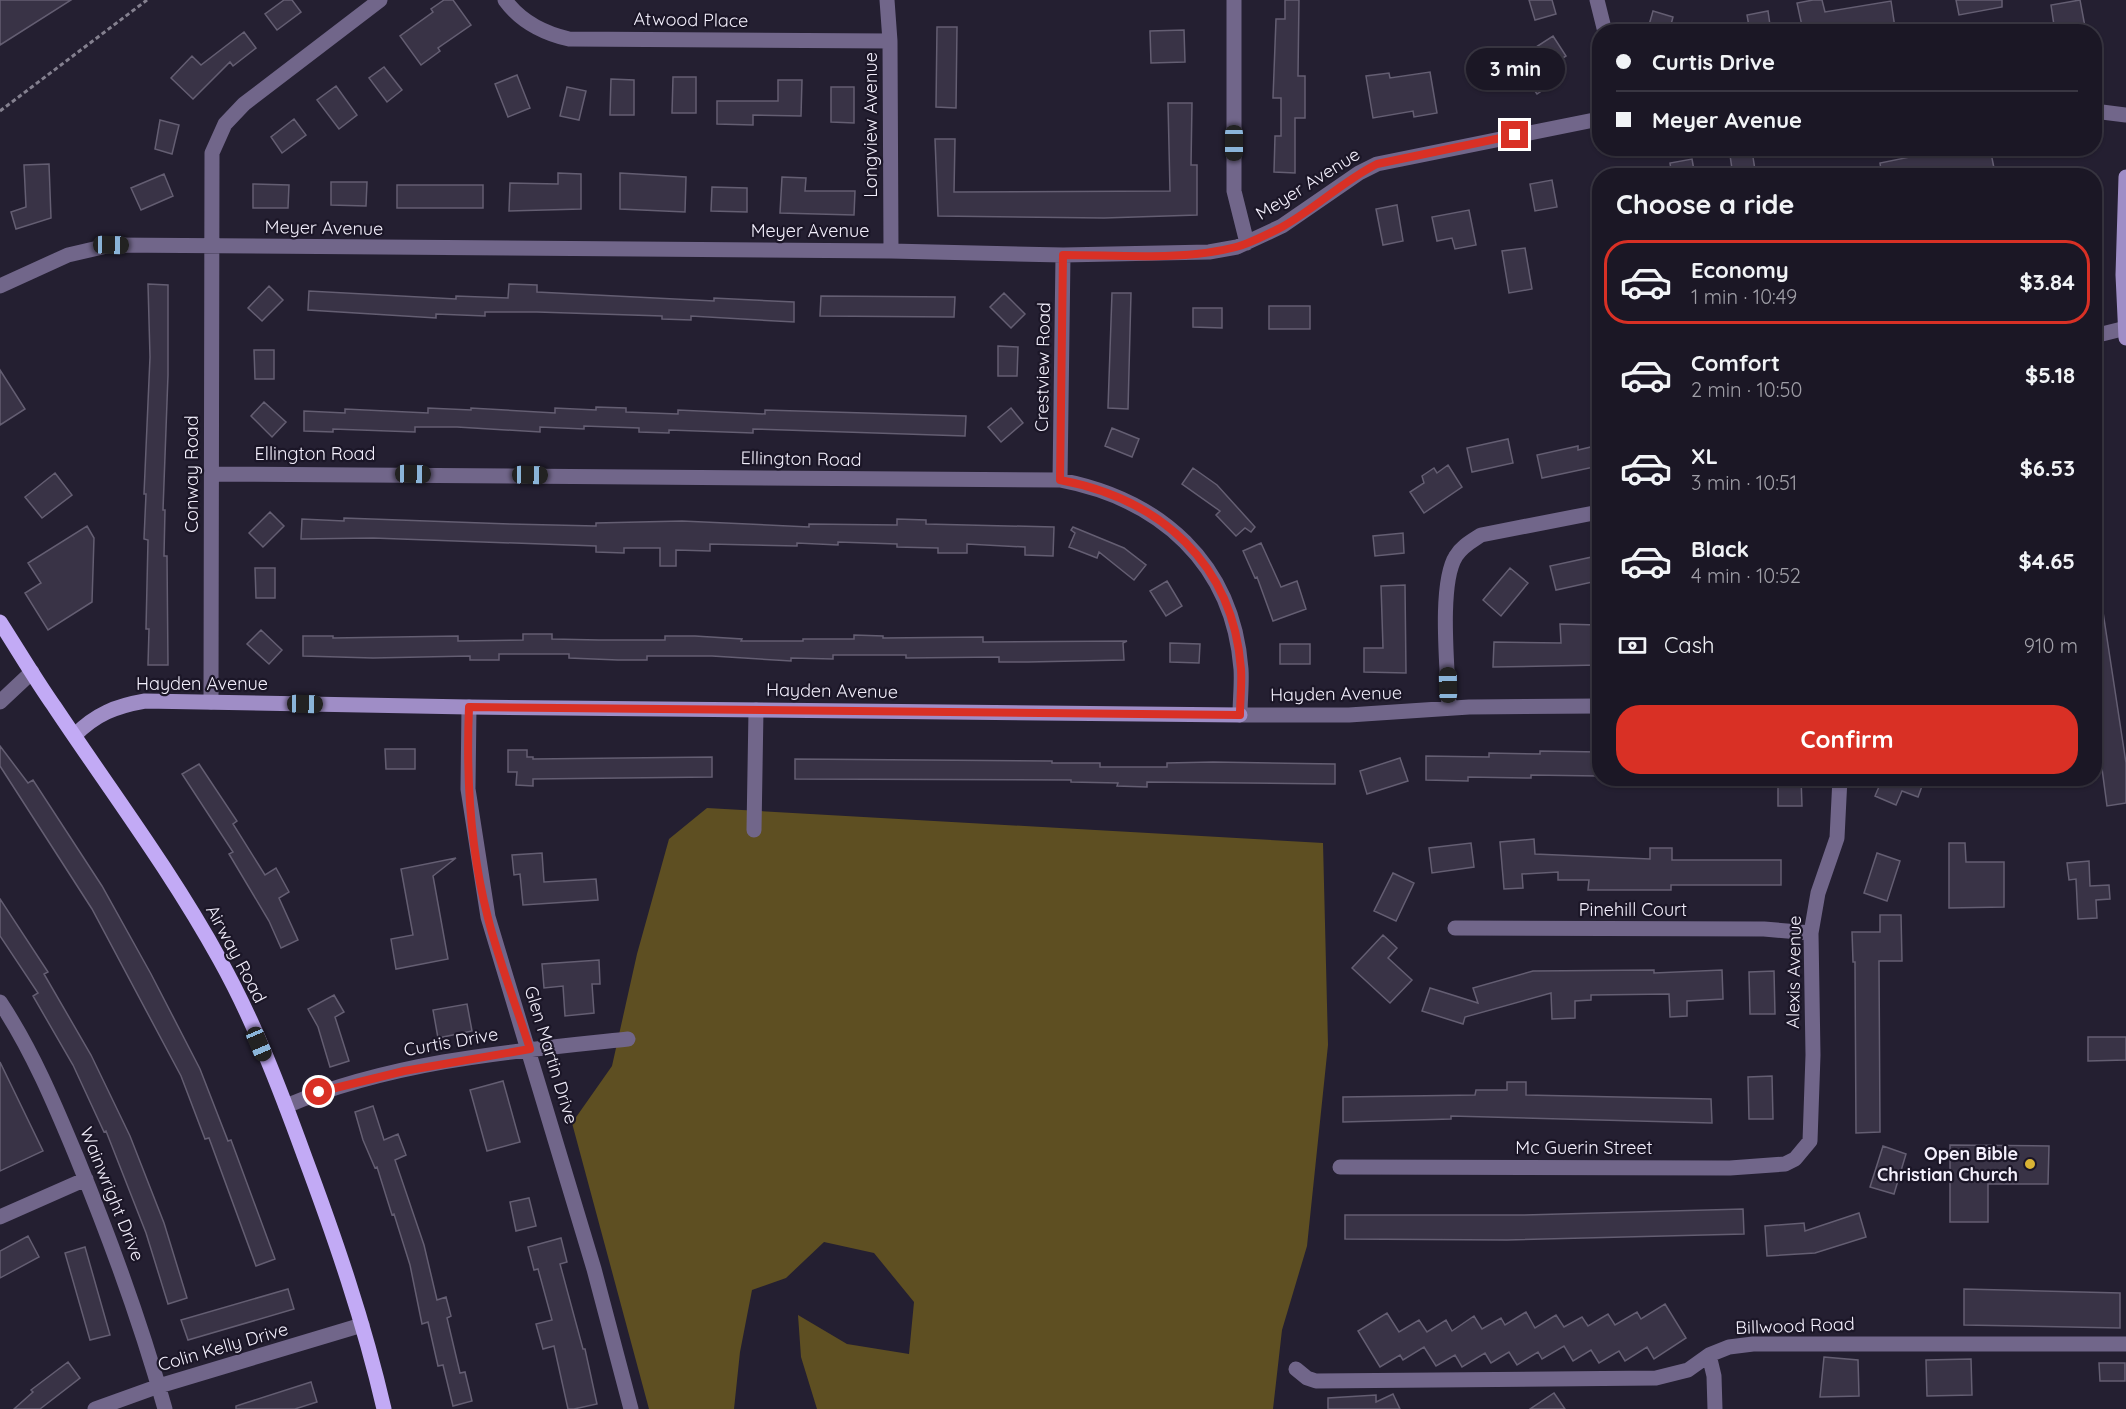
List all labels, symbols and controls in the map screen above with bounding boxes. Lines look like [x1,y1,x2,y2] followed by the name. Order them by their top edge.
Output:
[633,7,749,32] street label: Atwood Place
[1466,48,1564,90] callout: 3 min
[1652,48,1775,76] text: Curtis Drive
[859,52,882,198] street label: Longview Avenue
[1490,56,1541,81] text: 3 min
[1652,106,1802,134] text: Meyer Avenue
[1501,121,1528,148] route end
[1225,125,1243,161] car
[1251,142,1364,225] street label: Meyer Avenue
[1616,187,1794,221] text: Choose a ride
[264,215,384,240] street label: Meyer Avenue
[751,219,869,242] street label: Meyer Avenue
[93,236,129,254] car
[1619,255,1673,309] icon: car
[1691,256,1789,284] text: Economy
[2020,268,2075,296] text: $3.84
[1691,284,1797,309] text: 1 min · 10:49
[1030,302,1055,432] street label: Crestview Road
[1619,348,1673,402] icon: car
[1691,349,1780,377] text: Comfort
[2025,361,2075,389] text: $5.18
[1691,377,1802,402] text: 2 min · 10:50
[180,415,203,533] street label: Conway Road
[1619,441,1673,495] icon: car
[255,442,375,465] street label: Ellington Road
[1691,442,1718,470] text: XL
[740,446,862,471] street label: Ellington Road
[2020,454,2075,482] text: $6.53
[395,465,431,483] car
[512,466,548,484] car
[1691,470,1797,495] text: 3 min · 10:51
[1619,534,1673,588] icon: car
[1691,535,1749,563] text: Black
[2019,547,2075,575] text: $4.65
[1691,563,1801,588] text: 4 min · 10:52
[1616,629,1649,662] icon: cash
[1664,631,1715,659] text: Cash
[2024,633,2078,658] text: 910 m
[1439,667,1457,703] car
[136,672,268,695] street label: Hayden Avenue
[766,678,898,703] street label: Hayden Avenue
[1270,681,1402,706] street label: Hayden Avenue
[287,695,323,713] car
[1616,705,2078,774] button: Confirm
[1579,898,1687,921] street label: Pinehill Court
[201,901,272,1007] street label: Airway Road
[1781,915,1806,1029] street label: Alexis Avenue
[520,983,583,1127] street label: Glen Martin Drive
[402,1022,500,1061] street label: Curtis Drive
[244,1024,274,1064] car
[305,1078,332,1105] route start
[75,1123,150,1264] street label: Wainwright Drive
[1515,1136,1653,1159] street label: Mc Guerin Street
[1877,1142,2018,1186] place label: Open Bible Christian Church
[2023,1157,2037,1171] marker: Open Bible Christian Church
[1735,1312,1855,1339] street label: Billwood Road
[155,1317,291,1376] street label: Colin Kelly Drive

